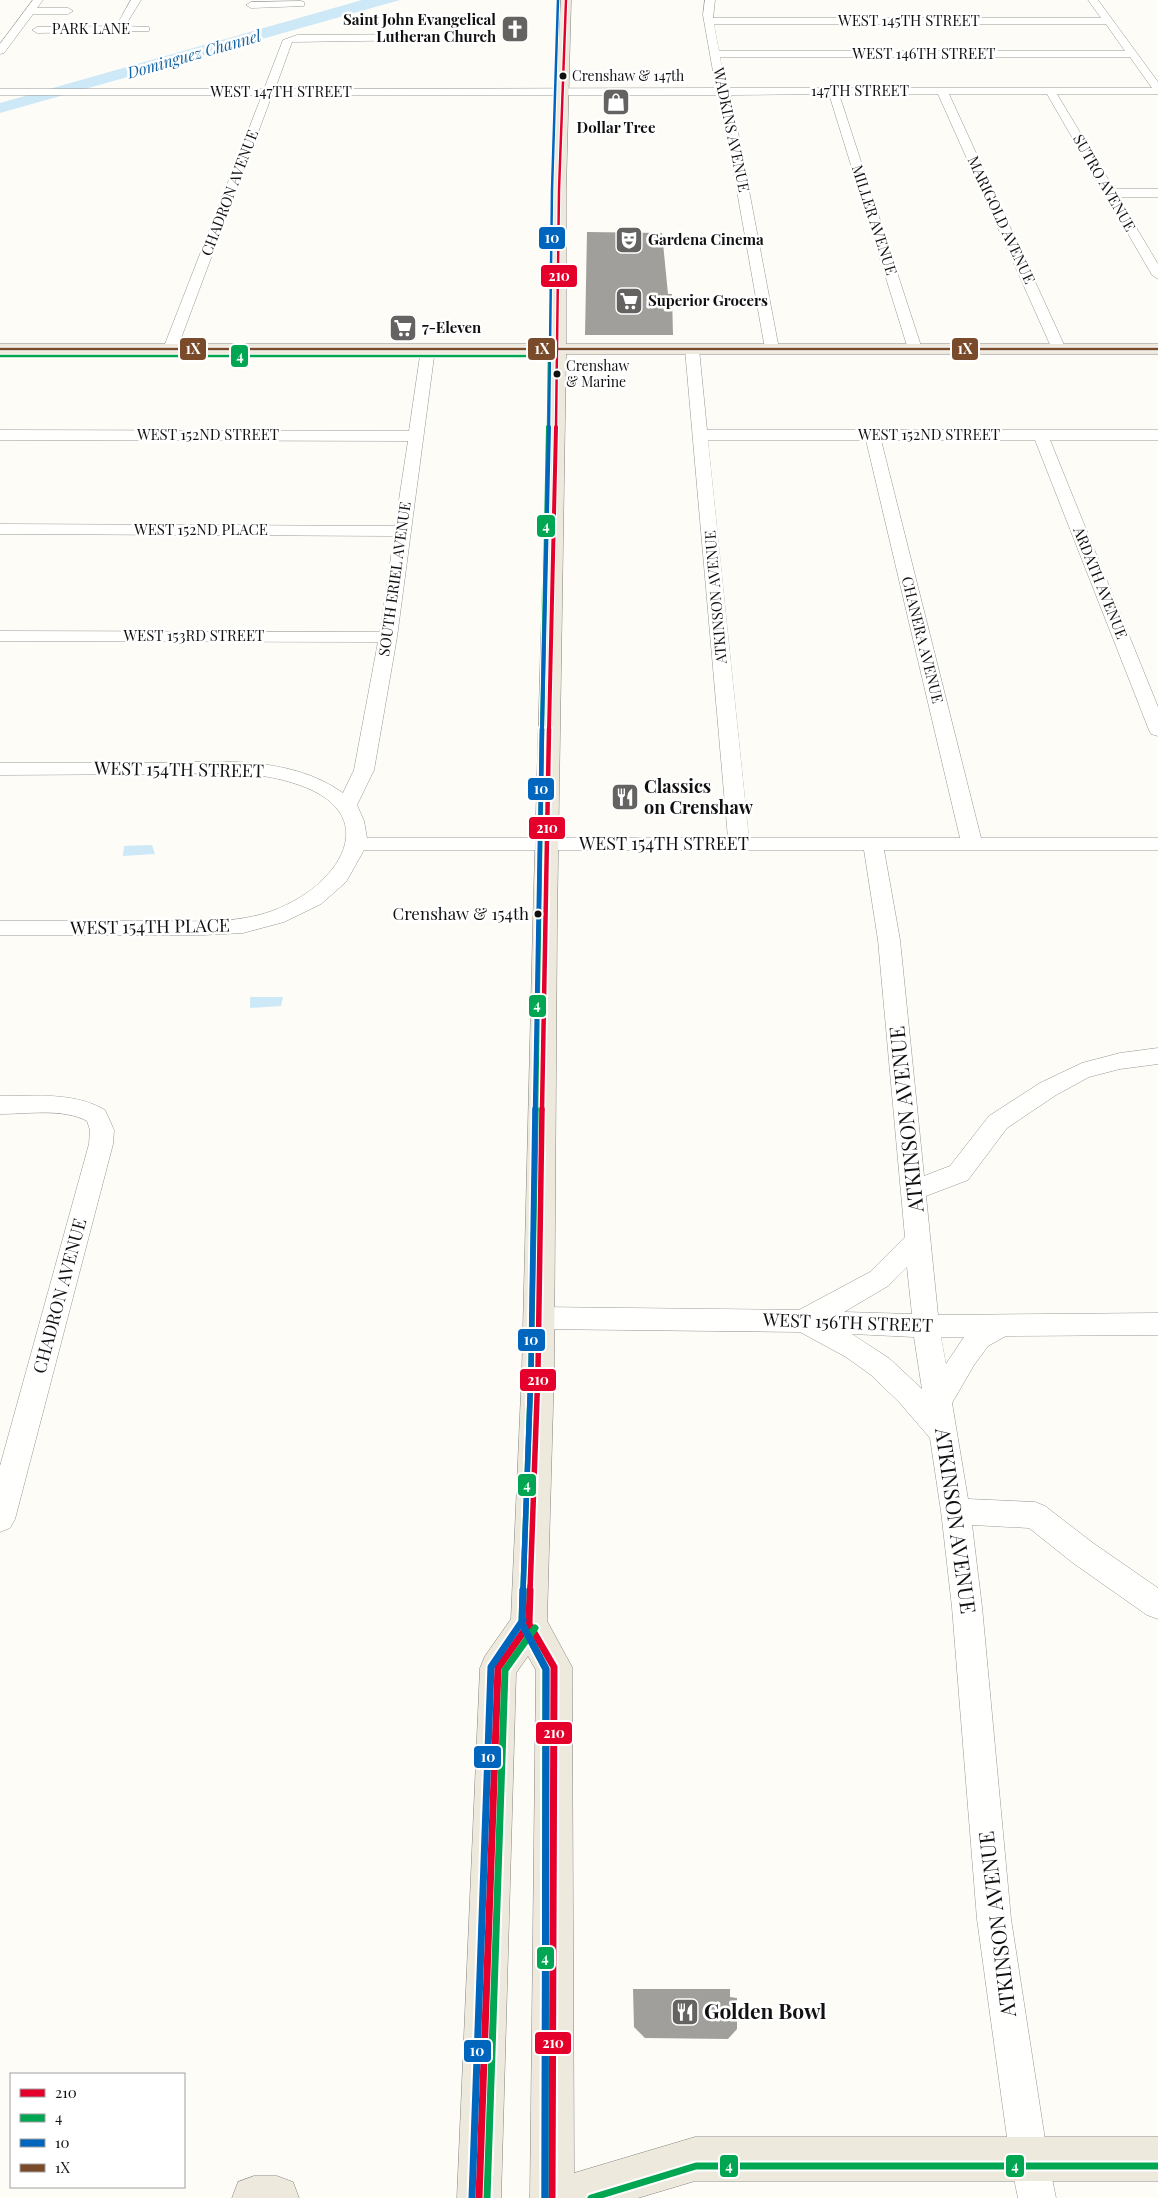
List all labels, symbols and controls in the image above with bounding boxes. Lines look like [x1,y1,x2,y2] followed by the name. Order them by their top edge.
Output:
[343,9,496,46] place label: Saint John Evangelical Lutheran Church
[837,10,980,30] street label: WEST 145TH STREET
[500,14,530,44] church icon: Saint John Evangelical Lutheran Church
[52,18,130,38] street label: PARK LANE
[124,24,264,83] water label: Dominguez Channel
[851,43,996,63] street label: WEST 146TH STREET
[709,65,755,194] street label: WADKINS AVENUE
[572,66,685,85] place label: Crenshaw & 147th
[558,71,568,81] marker: Crenshaw & 147th
[811,80,909,100] street label: 147TH STREET
[209,81,352,101] street label: WEST 147TH STREET
[601,87,631,117] shop icon: Dollar Tree
[577,117,656,137] place label: Dollar Tree
[196,127,262,258] street label: CHADRON AVENUE
[1069,130,1141,235] street label: SUTRO AVENUE
[964,153,1040,287] street label: MARIGOLD AVENUE
[848,162,902,277] street label: MILLER AVENUE
[614,225,644,255] theatre icon: Gardena Cinema
[538,226,566,250] line badge: 10
[545,228,559,247] text: 10
[648,229,764,249] place label: Gardena Cinema
[540,264,578,288] line badge: 210
[548,266,570,285] text: 210
[614,286,644,316] supermarket icon: Superior Grocers
[648,290,768,310] place label: Superior Grocers
[388,313,418,343] supermarket icon: 7-Eleven
[422,317,482,337] place label: 7-Eleven
[179,337,207,361] line badge: 1X
[527,337,556,361] line badge: 1X
[951,337,979,361] line badge: 1X
[185,339,201,358] text: 1X
[534,339,550,358] text: 1X
[957,339,973,358] text: 1X
[230,344,249,368] line badge: 4
[236,346,244,365] text: 4
[566,356,629,391] place label: Crenshaw & Marine
[552,369,562,379] marker: Crenshaw & Marine
[136,424,279,444] street label: WEST 152ND STREET
[857,424,1000,444] street label: WEST 152ND STREET
[373,500,415,658] street label: SOUTH ERIEL AVENUE
[536,514,556,538] line badge: 4
[542,516,550,535] text: 4
[133,519,268,539] street label: WEST 152ND PLACE
[1069,523,1133,642] street label: ARDATH AVENUE
[699,530,731,666] street label: ATKINSON AVENUE
[898,574,948,705] street label: CHANERA AVENUE
[123,625,264,645] street label: WEST 153RD STREET
[93,756,264,782] street label: WEST 154TH STREET
[644,774,754,819] place label: Classics on Crenshaw
[527,777,555,801] line badge: 10
[534,779,548,798] text: 10
[610,782,640,812] restaurant icon: Classics on Crenshaw
[528,816,566,840] line badge: 210
[536,818,558,837] text: 210
[578,831,749,855] street label: WEST 154TH STREET
[392,902,529,924] place label: Crenshaw & 154th
[533,909,543,919] marker: Crenshaw & 154th
[69,913,230,939] street label: WEST 154TH PLACE
[528,994,547,1018] line badge: 4
[533,995,541,1014] text: 4
[881,1025,929,1215] street label: ATKINSON AVENUE
[27,1215,91,1376] street label: CHADRON AVENUE
[761,1307,934,1337] street label: WEST 156TH STREET
[517,1328,546,1352] line badge: 10
[524,1330,538,1349] text: 10
[519,1368,557,1392] line badge: 210
[527,1370,549,1389] text: 210
[930,1425,984,1615] street label: ATKINSON AVENUE
[517,1473,537,1497] line badge: 4
[523,1475,531,1494] text: 4
[535,1721,573,1745] line badge: 210
[543,1723,565,1742] text: 210
[473,1745,502,1769] line badge: 10
[481,1747,495,1766] text: 10
[971,1830,1021,2020] street label: ATKINSON AVENUE
[536,1946,555,1970] line badge: 4
[541,1948,549,1967] text: 4
[704,1996,827,2024] place label: Golden Bowl
[670,1997,700,2027] restaurant icon: Golden Bowl
[534,2031,572,2055] line badge: 210
[542,2033,564,2052] text: 210
[463,2039,492,2063] line badge: 10
[470,2041,484,2060] text: 10
[10,2073,185,2188] legend
[55,2082,77,2102] text: 210
[55,2107,62,2127] text: 4
[55,2132,70,2152] text: 10
[719,2154,739,2178] line badge: 4
[1005,2154,1025,2178] line badge: 4
[725,2156,733,2175] text: 4
[1011,2156,1019,2175] text: 4
[55,2157,71,2177] text: 1X

